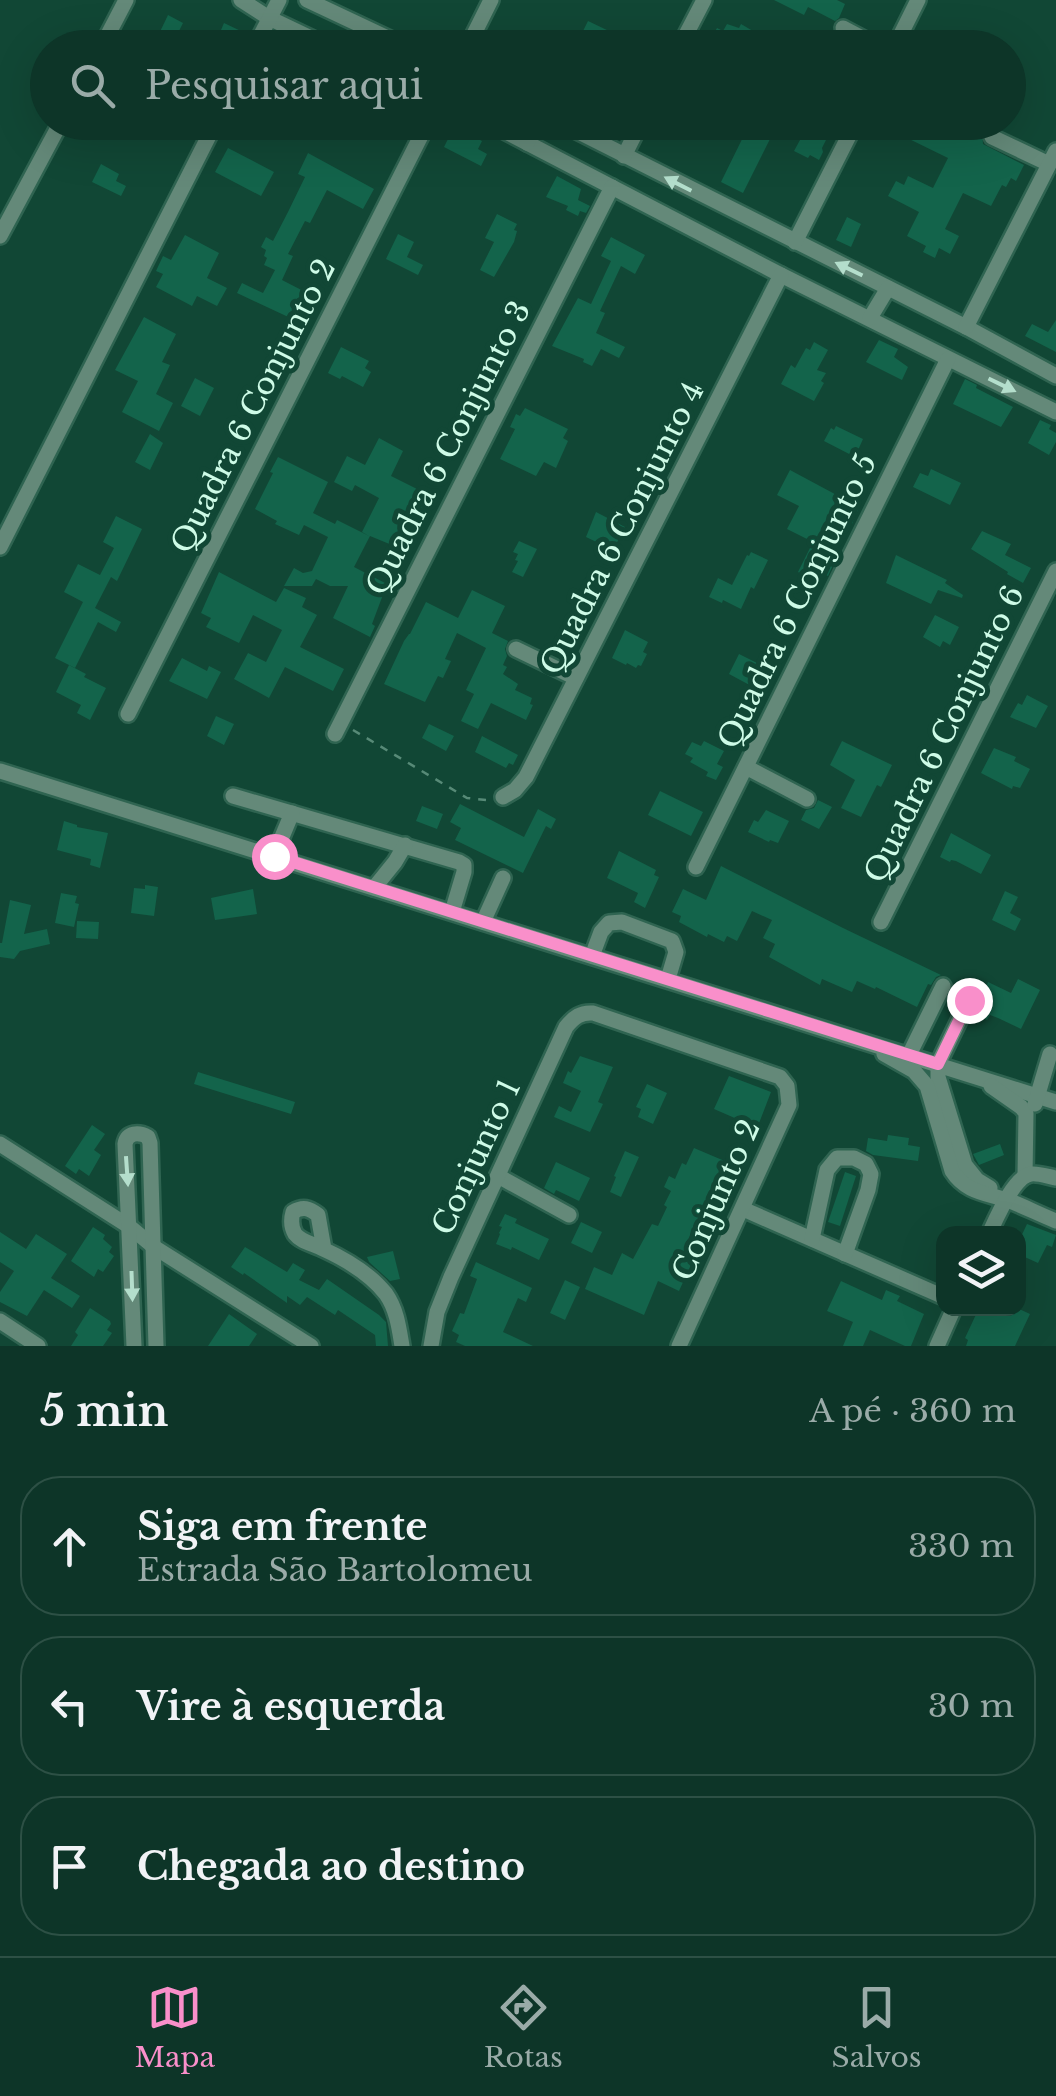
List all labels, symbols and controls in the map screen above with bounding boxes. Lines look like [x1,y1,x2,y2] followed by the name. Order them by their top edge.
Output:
[30,30,1026,140] search box
[65,58,120,113] icon: search
[145,62,423,109] text: Pesquisar aqui
[663,176,692,193] one-way arrow
[163,253,343,559] street label: Quadra 6 Conjunto 2
[835,261,864,278] one-way arrow
[358,295,538,601] street label: Quadra 6 Conjunto 3
[532,375,712,681] street label: Quadra 6 Conjunto 4
[988,377,1017,394] one-way arrow
[709,448,885,754] street label: Quadra 6 Conjunto 5
[856,580,1032,888] street label: Quadra 6 Conjunto 6
[252,834,298,880] route start
[947,978,993,1024] route end
[424,1073,528,1241] street label: Conjunto 1
[664,1114,768,1286] street label: Conjunto 2
[119,1155,135,1187] one-way arrow
[936,1226,1026,1316] map controls
[936,1226,1026,1316] button: layers
[125,1271,141,1303] one-way arrow
[40,1385,168,1437] text: 5 min
[809,1391,1016,1431] text: A pé · 360 m
[137,1503,428,1550] text: Siga em frente
[42,1519,97,1574] icon: ahead
[908,1526,1014,1566] text: 330 m
[137,1550,533,1590] text: Estrada São Bartolomeu
[42,1679,97,1734] icon: left
[137,1683,445,1730] text: Vire à esquerda
[928,1686,1014,1726] text: 30 m
[42,1839,97,1894] icon: arrive
[137,1843,525,1890] text: Chegada ao destino
[134,1980,215,2075] tab: Mapa
[484,1980,563,2075] tab: Rotas
[832,1980,922,2075] tab: Salvos

